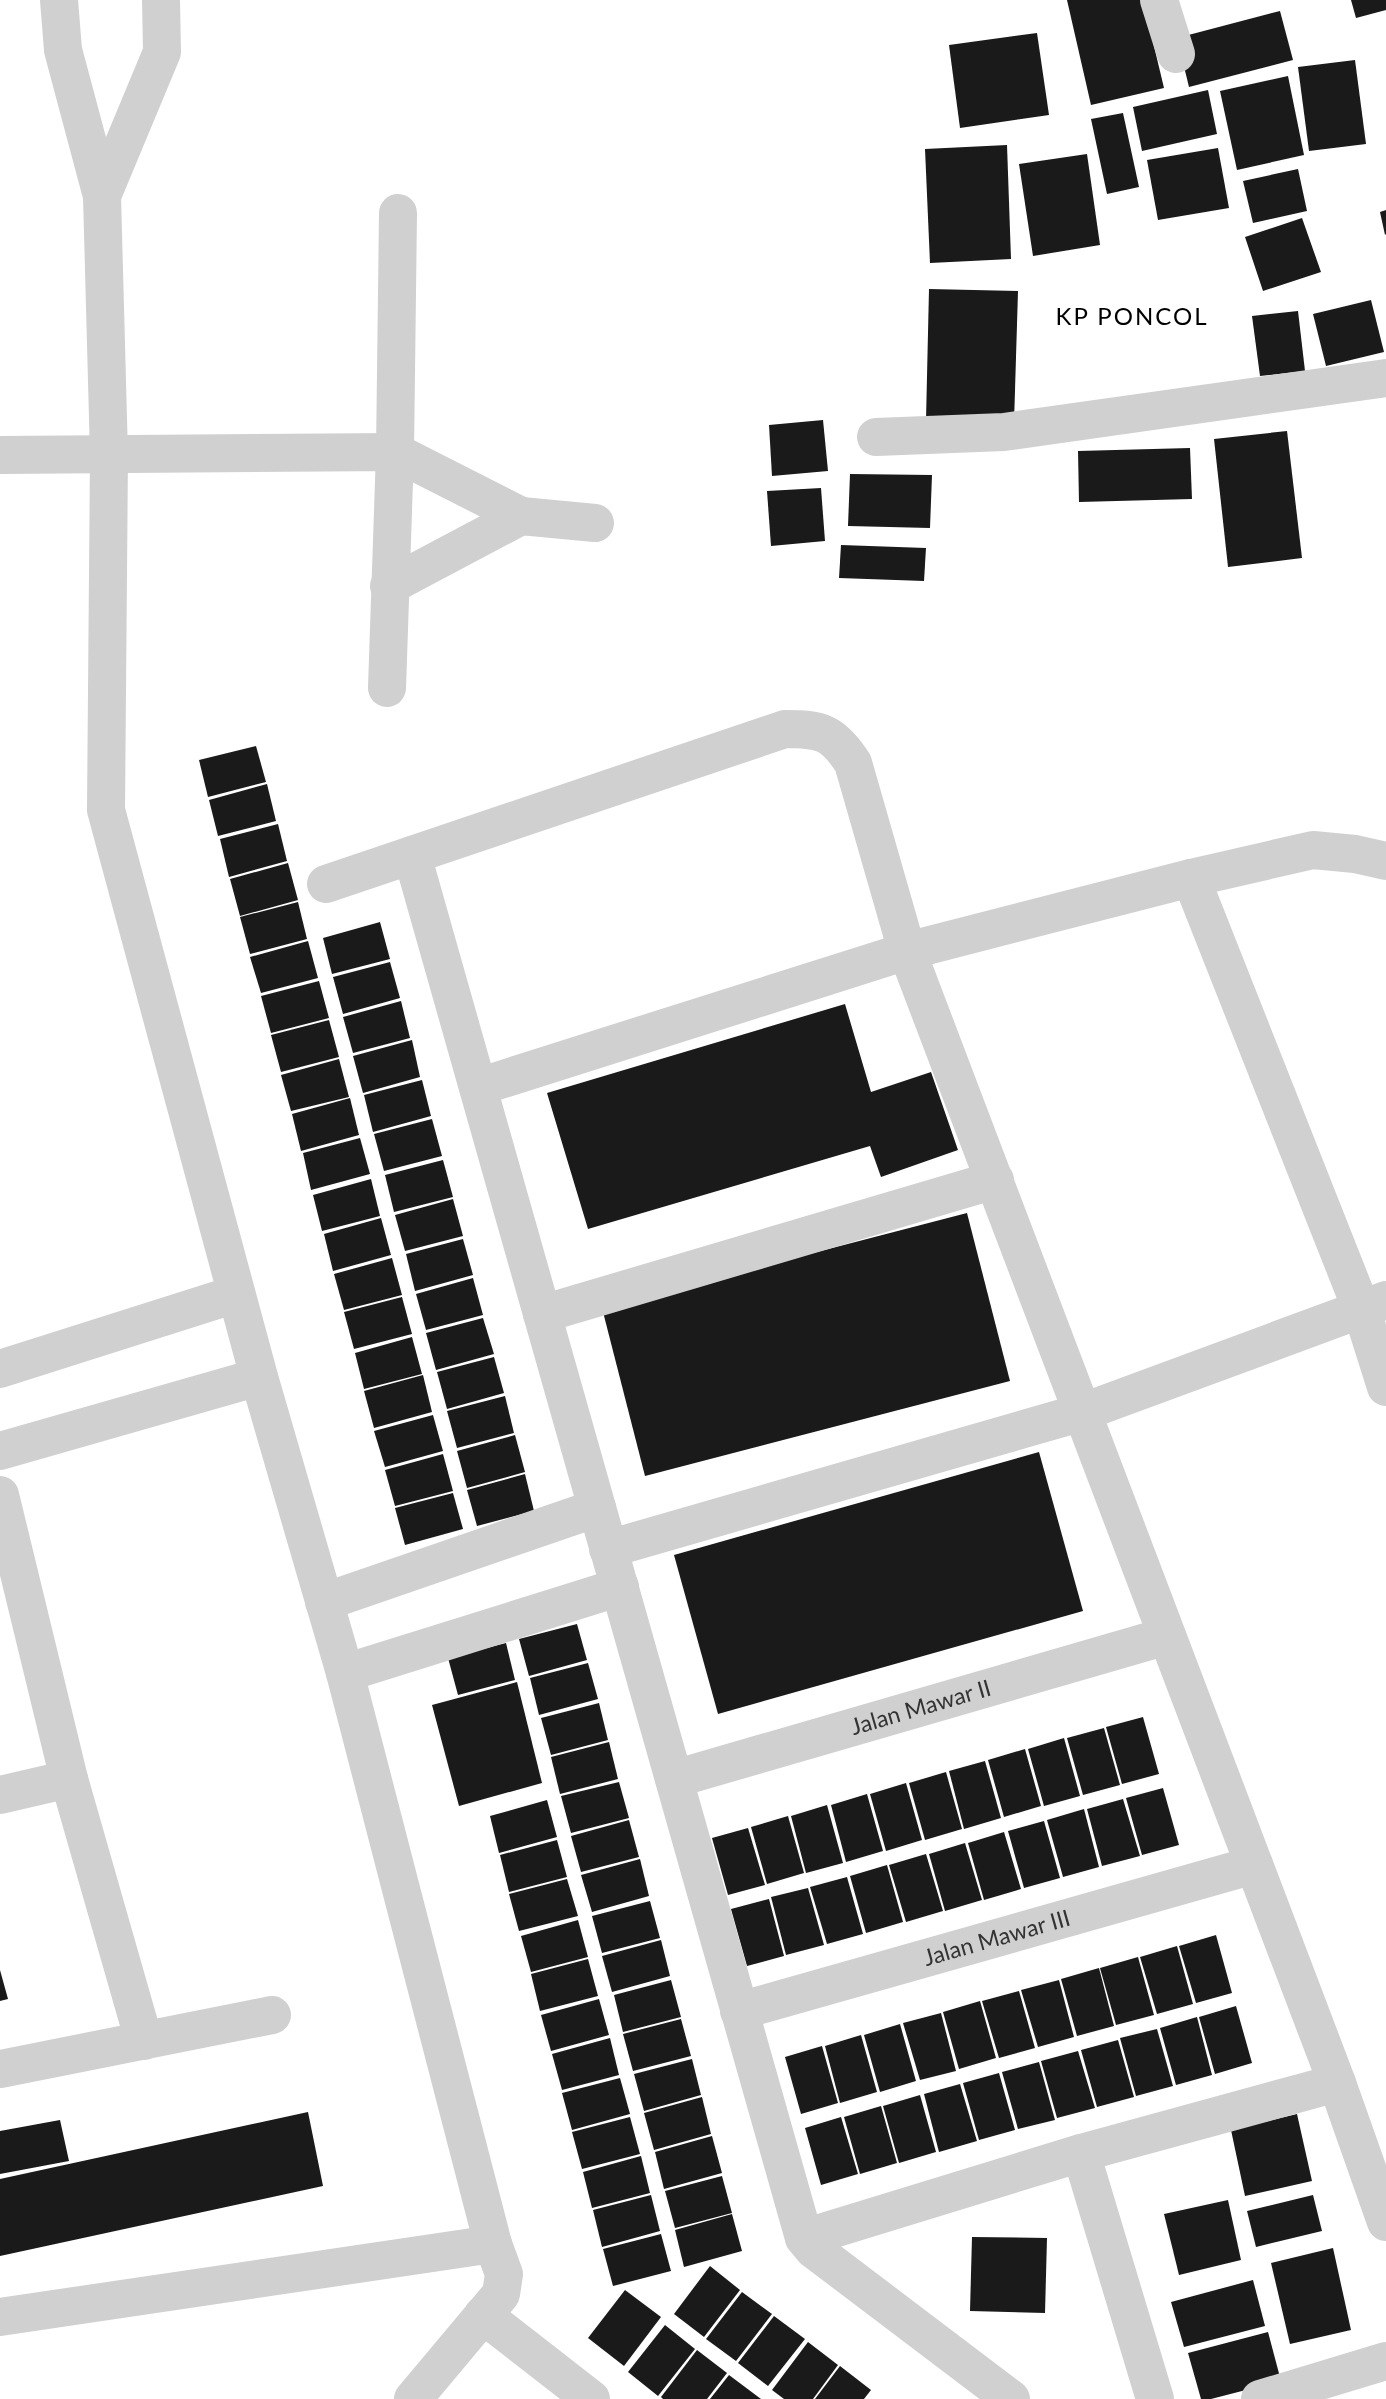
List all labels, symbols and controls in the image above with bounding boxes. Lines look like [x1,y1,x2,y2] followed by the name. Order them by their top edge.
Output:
[1056,301,1208,330] district label: KP PONCOL
[847,1673,994,1740] street label: Jalan Mawar II
[920,1903,1073,1971] street label: Jalan Mawar III

